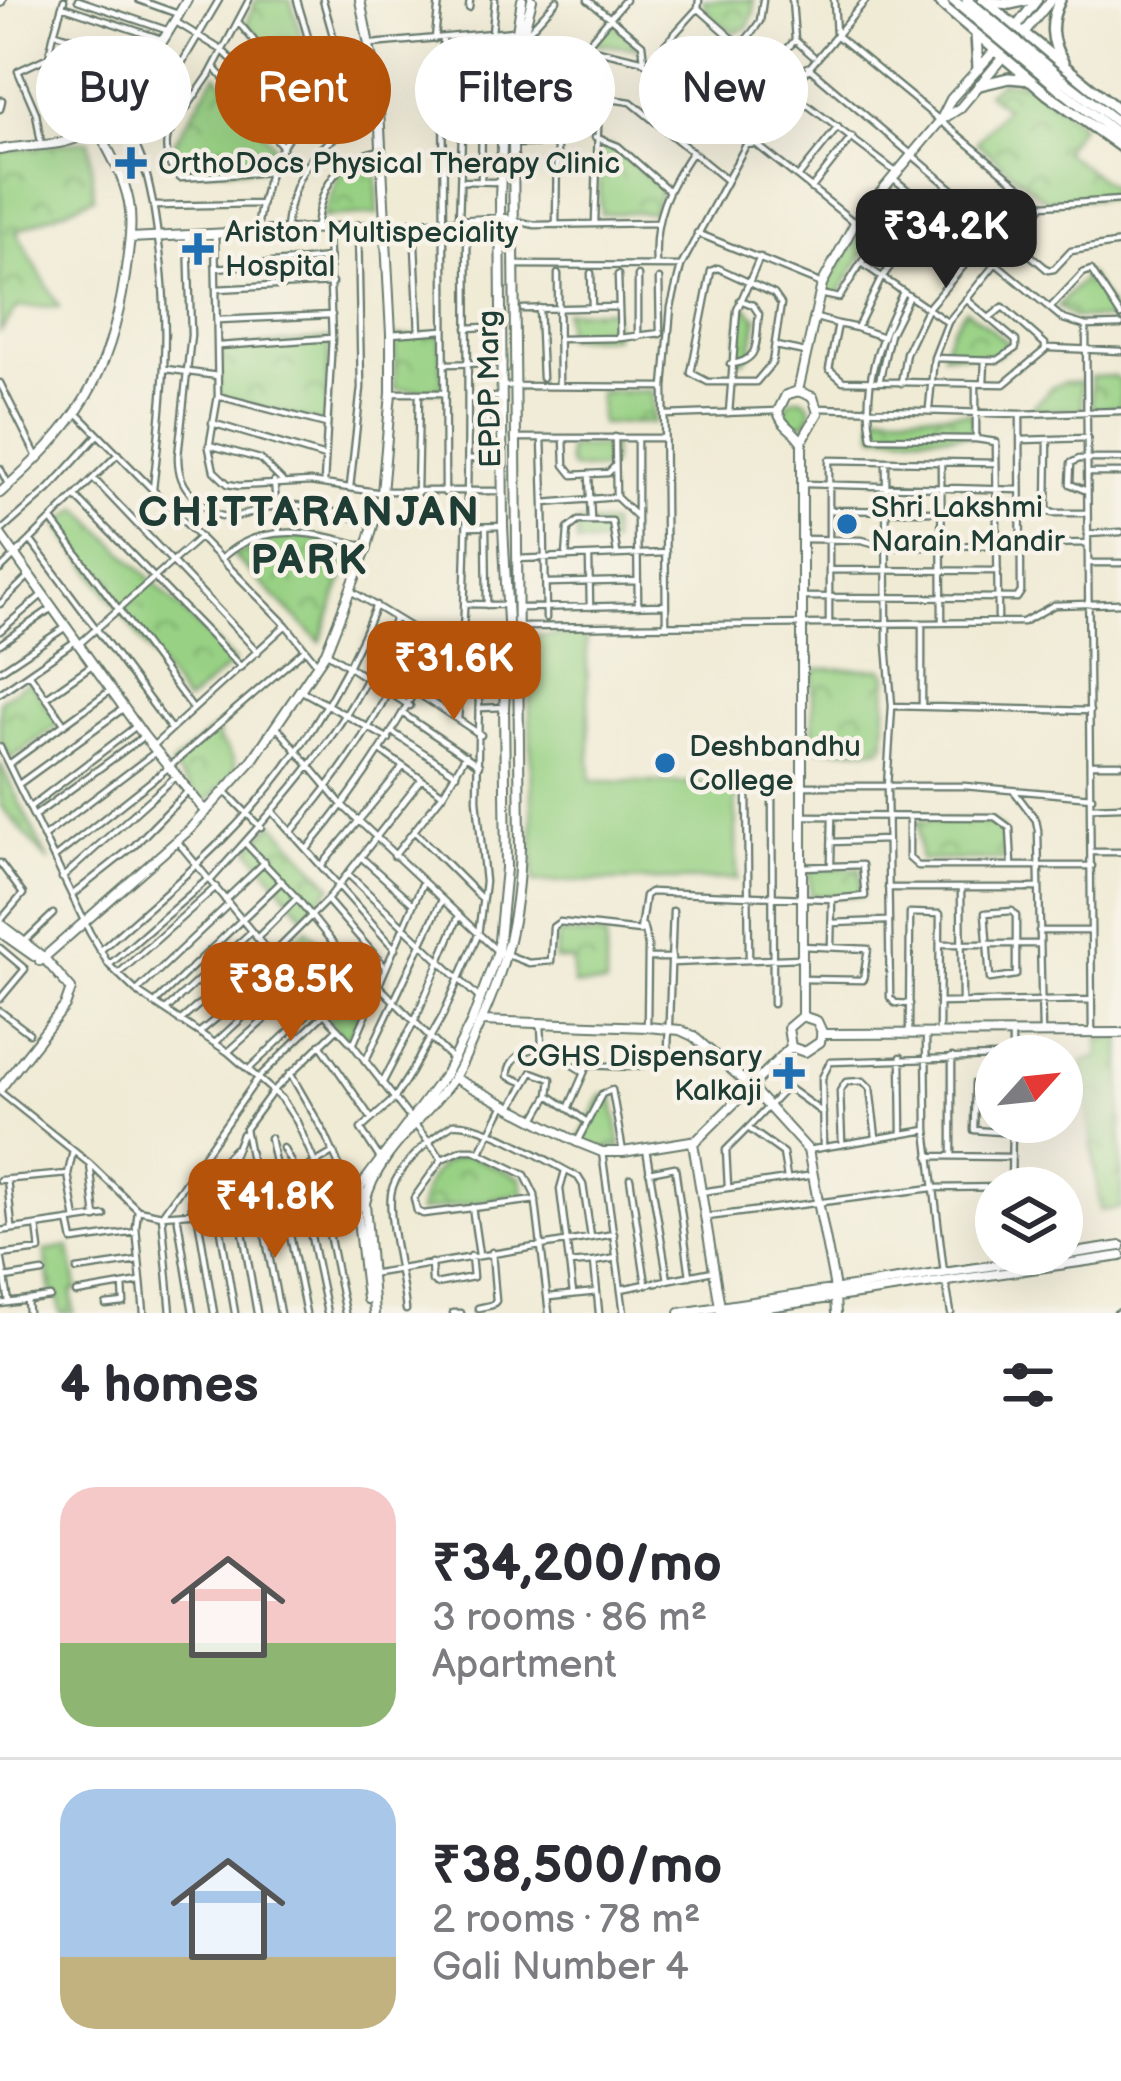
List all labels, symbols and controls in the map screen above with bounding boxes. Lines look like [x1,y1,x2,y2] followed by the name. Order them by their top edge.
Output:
[36,36,191,144] chip: Buy
[215,36,391,144] chip: Rent
[415,36,615,144] chip: Filters
[639,36,808,144] chip: New
[158,146,620,182] place label: OrthoDocs Physical Therapy Clinic
[115,147,147,179] marker: OrthoDocs Physical Therapy Clinic
[848,189,1044,291] pin: ₹34.2K
[883,204,1009,251] text: ₹34.2K
[225,215,519,285] place label: Ariston Multispeciality Hospital
[182,233,214,265] marker: Ariston Multispeciality Hospital
[471,310,509,468] street label: EPDP Marg
[138,488,482,587] district label: CHITTARANJAN PARK
[871,490,1066,560] place label: Shri Lakshmi Narain Mandir
[834,511,860,537] marker: Shri Lakshmi Narain Mandir
[356,621,552,723] pin: ₹31.6K
[394,636,514,683] text: ₹31.6K
[689,729,861,799] place label: Deshbandhu College
[652,750,678,776] marker: Deshbandhu College
[193,942,389,1044] pin: ₹38.5K
[228,957,354,1004] text: ₹38.5K
[975,1035,1083,1143] north arrow
[975,1035,1083,1275] map controls
[516,1039,762,1109] place label: CGHS Dispensary Kalkaji
[773,1057,805,1089] marker: CGHS Dispensary Kalkaji
[177,1159,373,1261] pin: ₹41.8K
[975,1167,1083,1275] button: layers
[215,1174,335,1221] text: ₹41.8K
[995,1352,1061,1418] icon: filters
[60,1355,259,1416] text: 4 homes
[432,1534,722,1595] text: ₹34,200/mo
[156,1535,300,1679] icon: home
[432,1595,707,1642] text: 3 rooms · 86 m²
[432,1642,616,1689] text: Apartment
[432,1836,722,1897] text: ₹38,500/mo
[156,1837,300,1981] icon: home
[432,1897,701,1944] text: 2 rooms · 78 m²
[432,1944,689,1991] text: Gali Number 4

